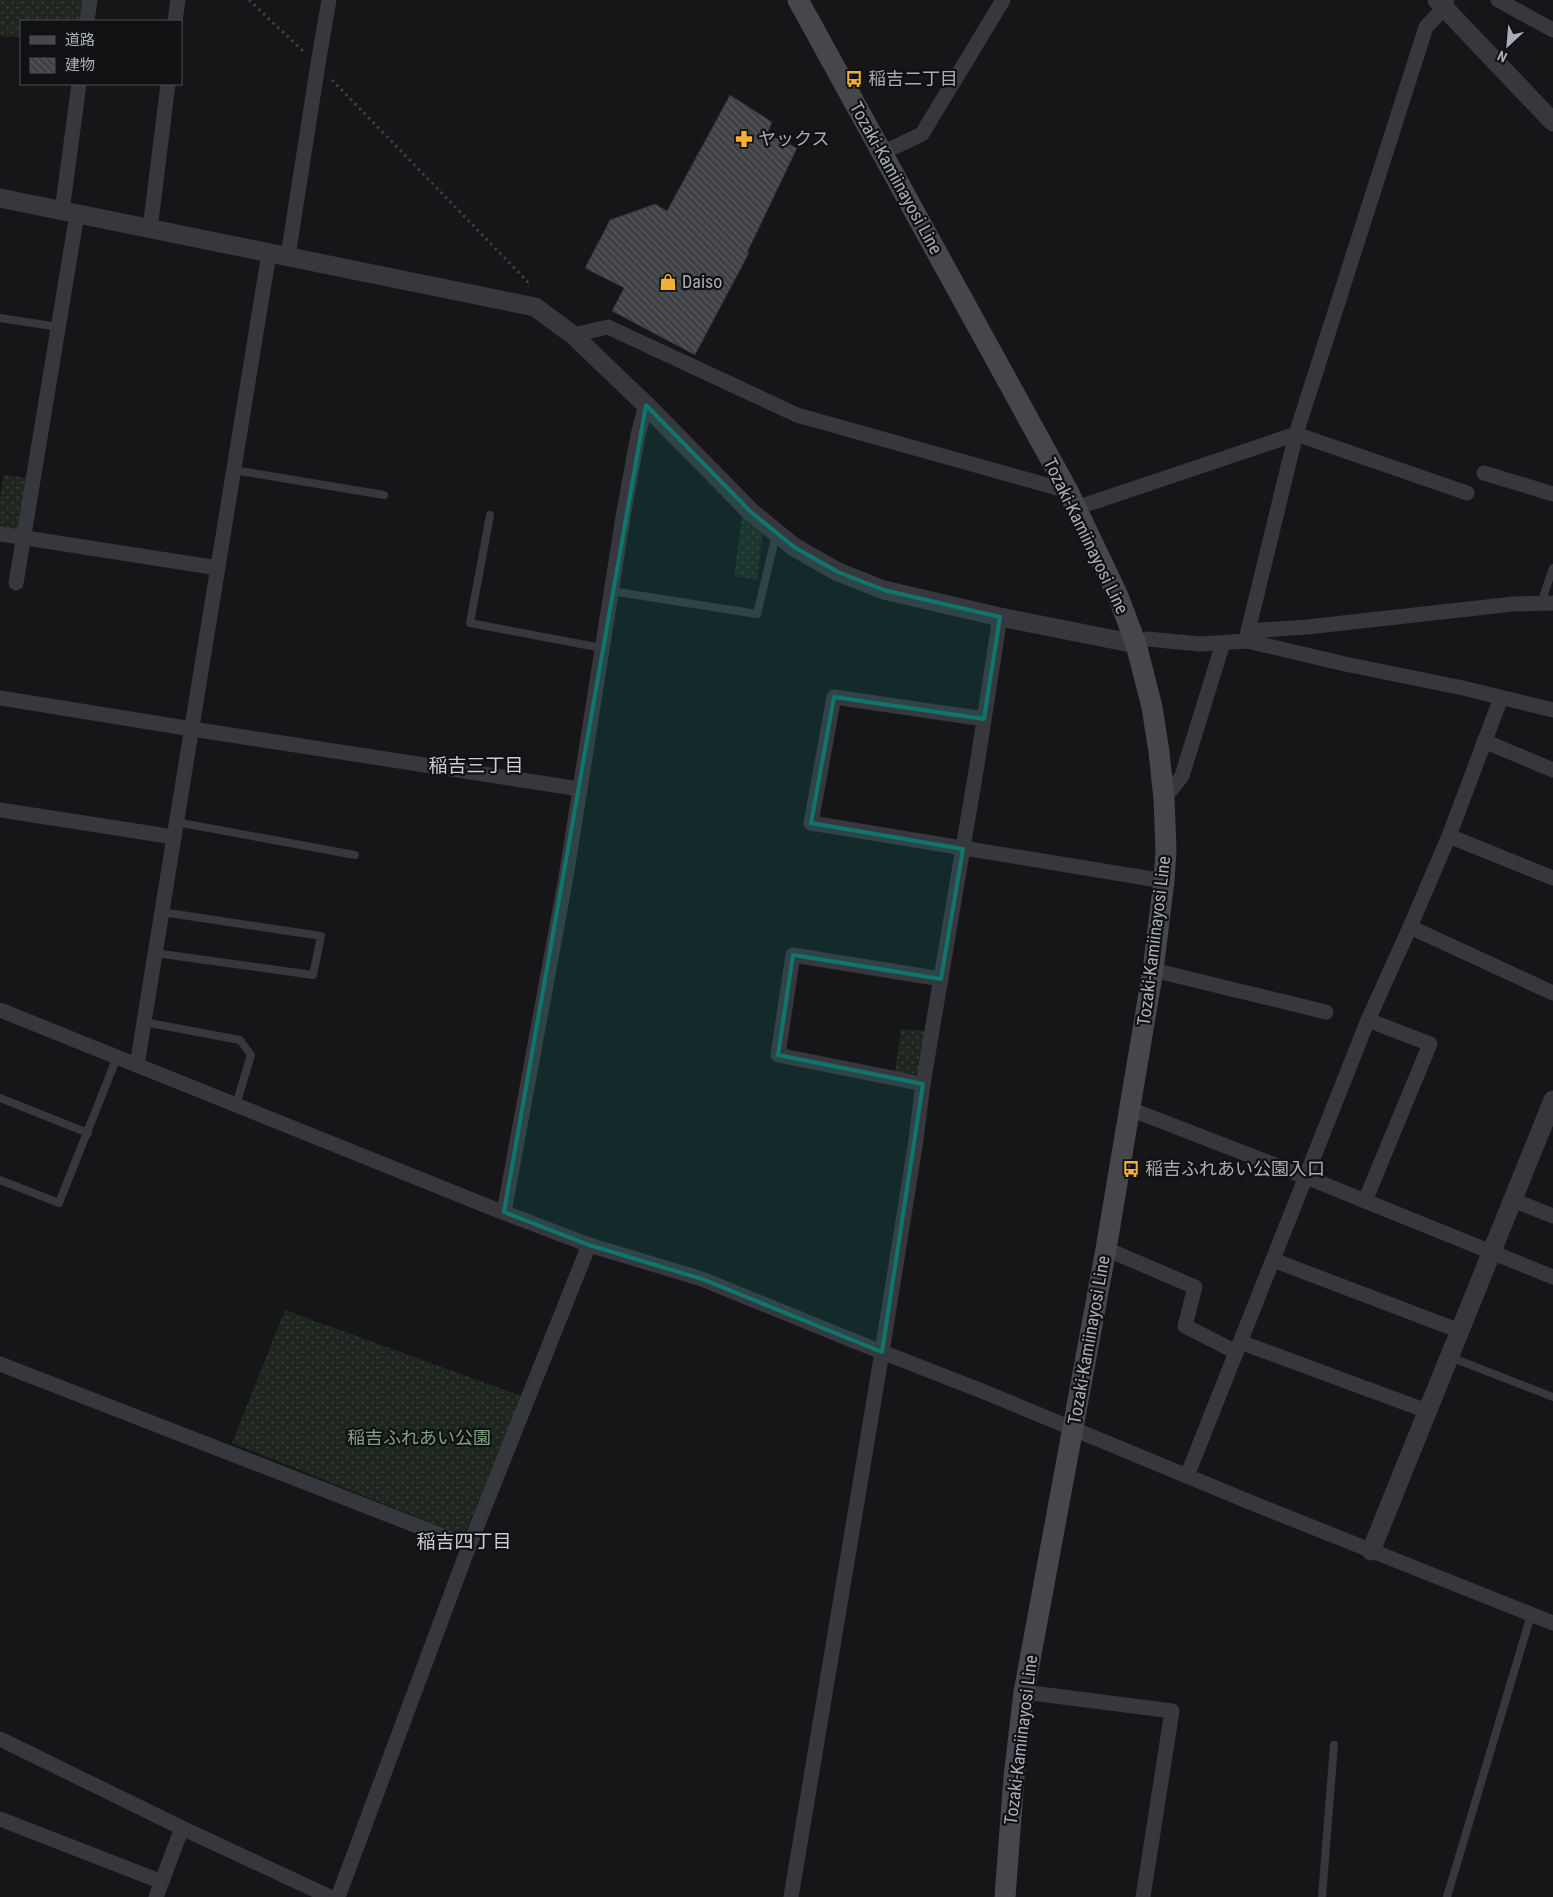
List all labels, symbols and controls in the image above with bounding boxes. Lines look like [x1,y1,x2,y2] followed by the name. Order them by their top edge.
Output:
[20,20,182,85] legend
[1483,20,1533,70] north arrow
[65,31,95,49] text: 道路
[1495,48,1510,66] text: N
[65,56,95,74] text: 建物
[868,68,958,89] place label: 稲吉二丁目
[844,69,864,89] bus stop icon: 稲吉二丁目
[846,98,947,258] street label: Tozaki-Kamiinayosi Line
[758,128,829,149] place label: ヤックス
[734,129,754,149] pharmacy icon: ヤックス
[682,271,722,292] place label: Daiso
[658,272,678,292] shop icon: Daiso
[1040,454,1133,617] street label: Tozaki-Kamiinayosi Line
[428,754,524,777] district label: 稲吉三丁目
[1133,855,1174,1027] street label: Tozaki-Kamiinayosi Line
[1145,1158,1325,1179] place label: 稲吉ふれあい公園入口
[1121,1159,1141,1179] bus stop icon: 稲吉ふれあい公園入口
[1063,1254,1114,1426] street label: Tozaki-Kamiinayosi Line
[347,1427,491,1448] park label: 稲吉ふれあい公園
[416,1530,512,1553] district label: 稲吉四丁目
[1000,1654,1041,1826] street label: Tozaki-Kamiinayosi Line

